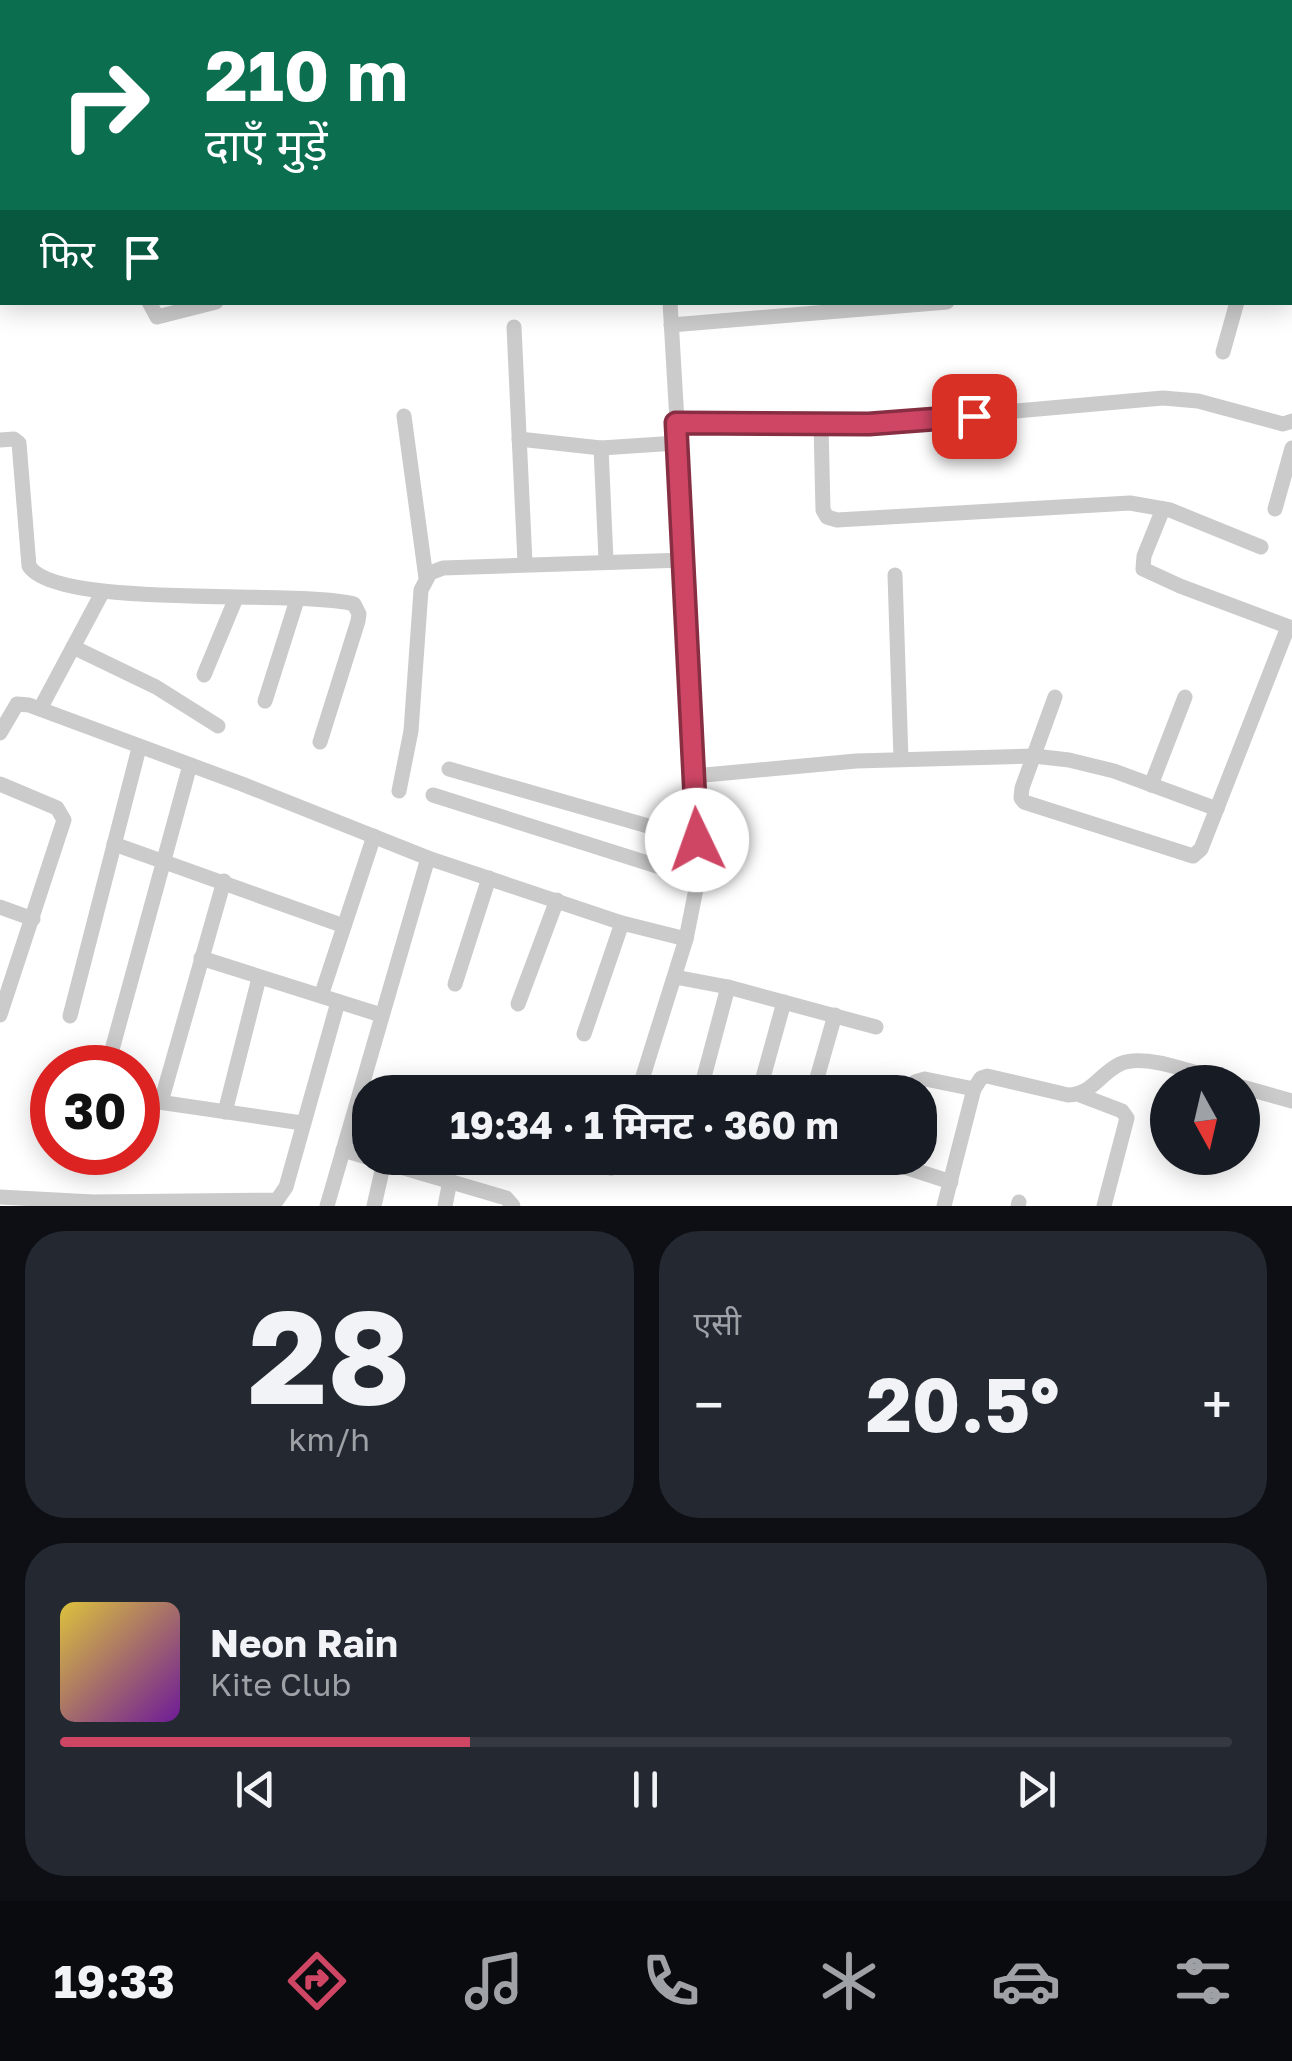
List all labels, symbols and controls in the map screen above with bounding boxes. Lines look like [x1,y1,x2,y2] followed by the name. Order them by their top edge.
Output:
[205,32,408,116] text: 210 m
[40,40,170,170] icon: right
[205,117,328,171] text: दाएँ मुड़ें
[115,230,170,285] icon: arrive
[40,231,95,276] text: फिर
[932,374,1017,459] pin
[947,389,1002,444] icon: arrive
[645,788,749,892] position arrow
[30,1045,160,1175] speed limit sign: 30
[1150,1065,1260,1175] north arrow
[1150,1065,1260,1175] map controls
[450,1102,839,1147] text: 19:34 · 1 मिनट · 360 m
[248,1277,411,1433] text: 28
[694,1304,741,1342] text: एसी
[866,1358,1060,1449] text: 20.5°
[694,1371,724,1437] text: −
[1202,1371,1232,1437] text: +
[289,1420,370,1458] text: km/h
[210,1620,398,1665] text: Neon Rain
[210,1665,351,1703] text: Kite Club
[228,1762,283,1817] icon: previous
[618,1762,673,1817] icon: pause
[1009,1762,1064,1817] icon: next
[282,1946,352,2016] icon: directions
[459,1946,529,2016] icon: music
[636,1946,706,2016] icon: phone
[814,1946,884,2016] icon: climate
[991,1946,1061,2016] icon: car
[1168,1946,1238,2016] icon: filters
[54,1954,175,2008] text: 19:33

